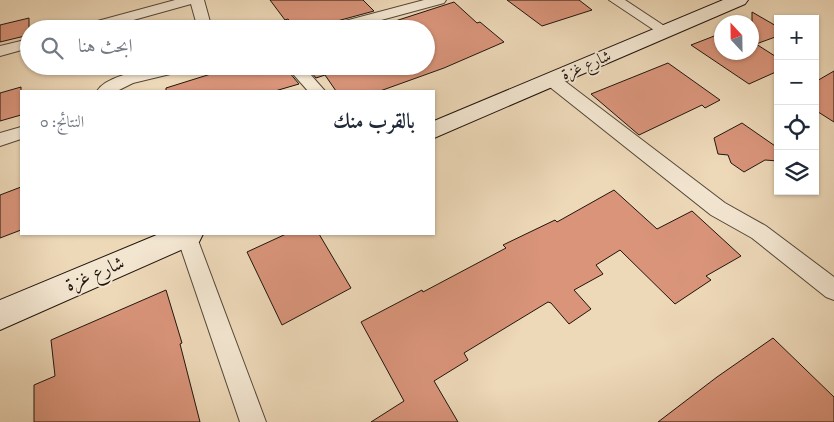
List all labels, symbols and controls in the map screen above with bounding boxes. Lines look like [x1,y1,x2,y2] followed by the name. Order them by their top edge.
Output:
[714,15,759,60] north arrow
[774,15,819,195] map controls
[774,15,819,60] button: +
[20,20,435,75] search box
[38,34,66,62] icon: search
[78,35,133,58] text: ابحث هنا
[558,46,615,87] street label: شارع غزة
[774,60,819,105] button: −
[774,105,819,150] button: locate
[333,109,415,135] text: بالقرب منك
[40,112,84,132] text: النتائج: 0
[774,150,819,195] button: layers
[62,251,129,299] street label: شارع غزة

